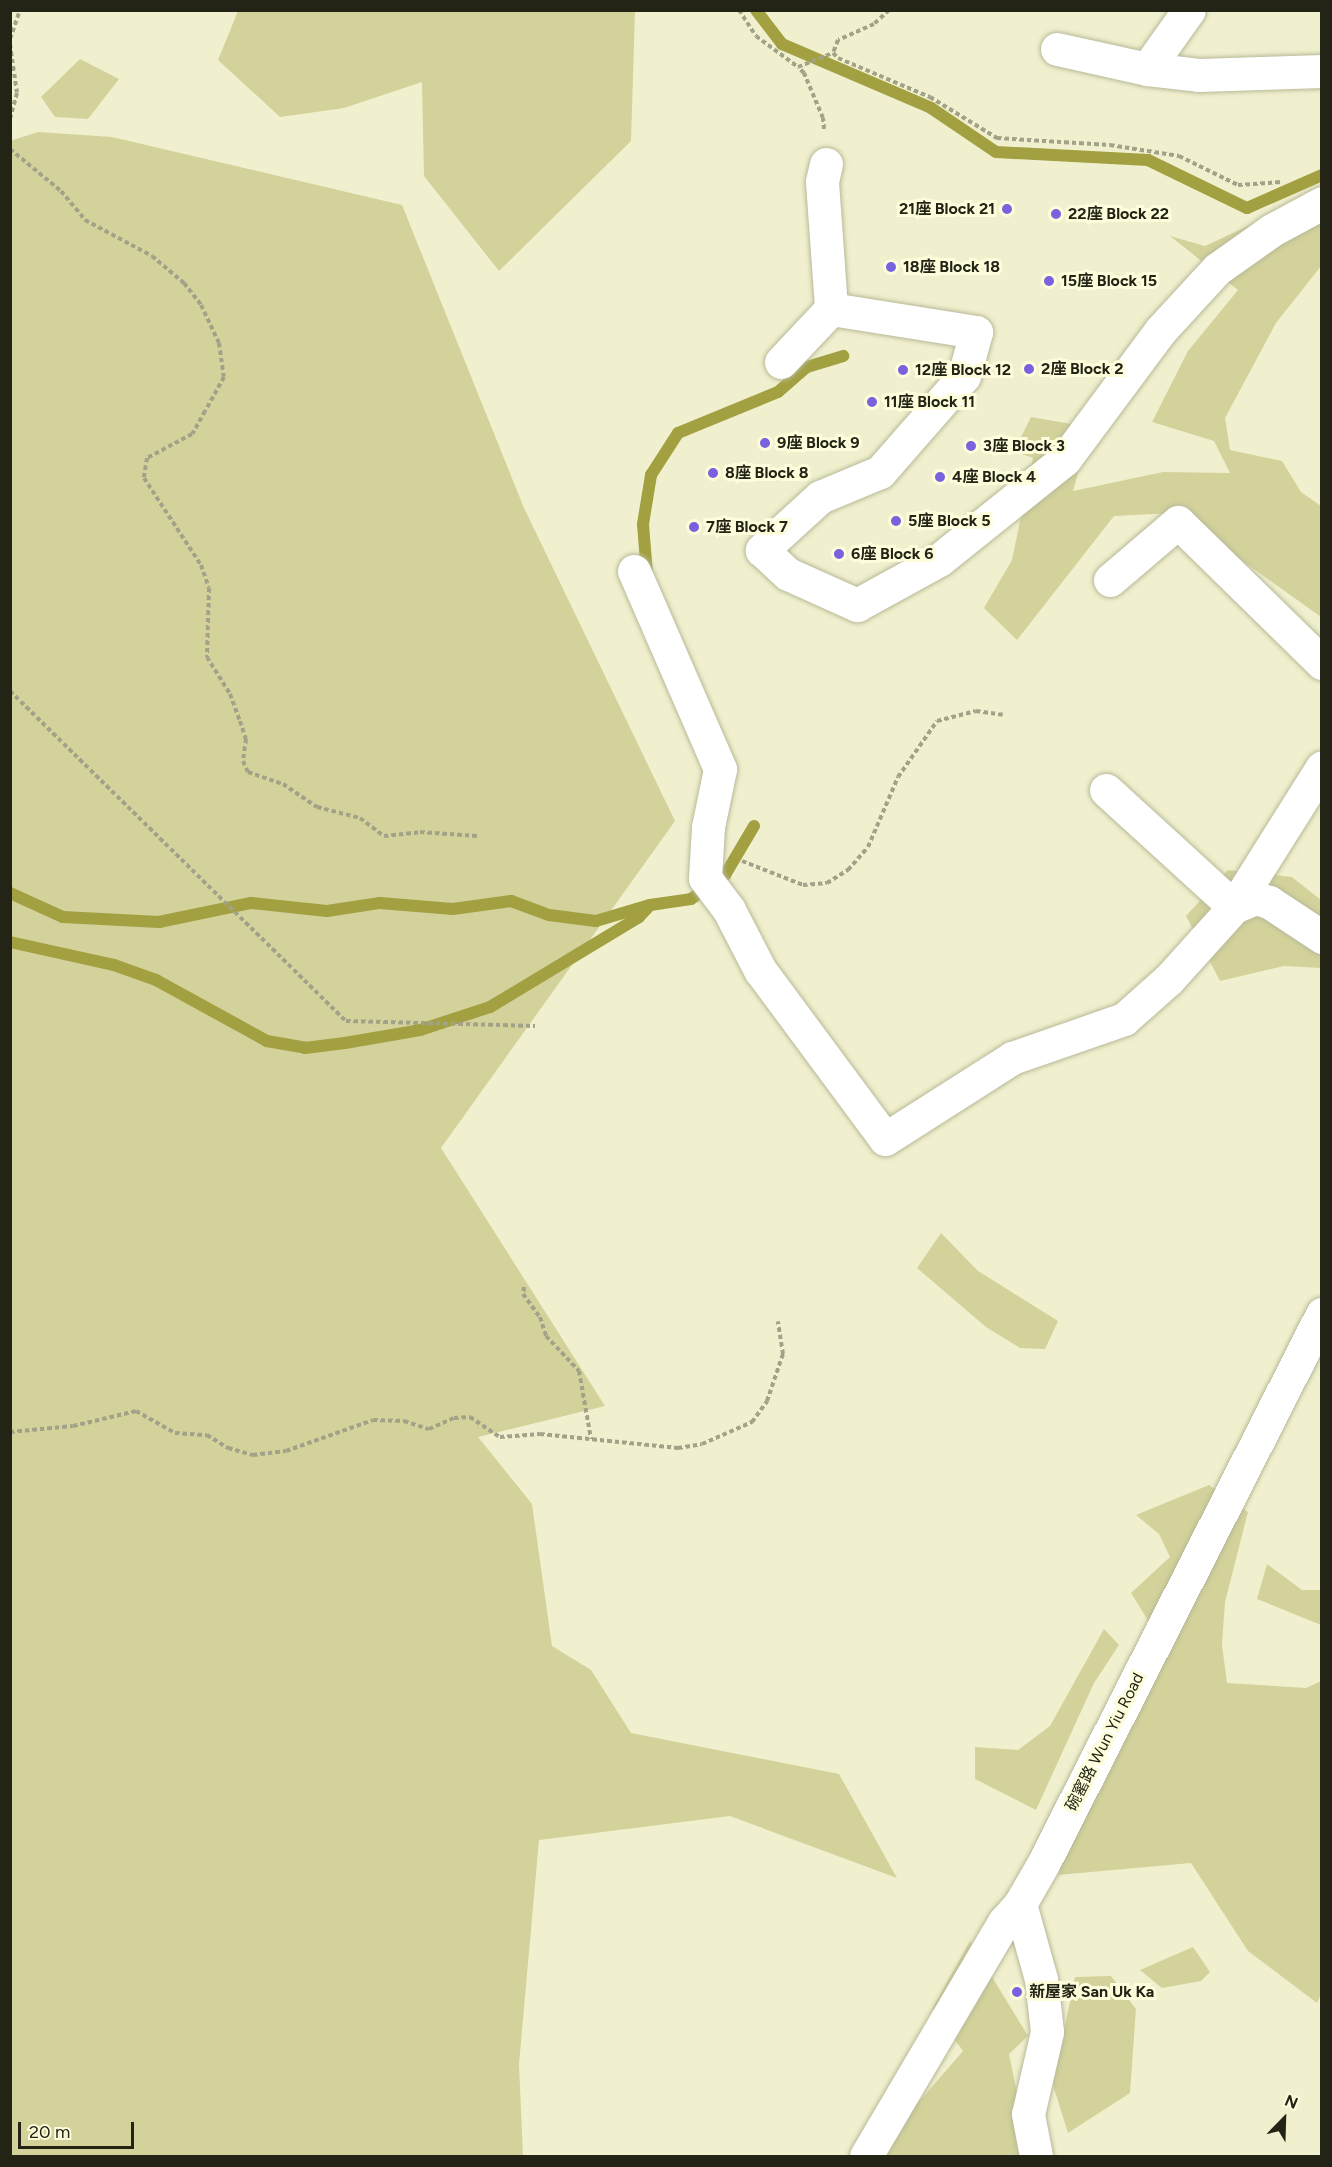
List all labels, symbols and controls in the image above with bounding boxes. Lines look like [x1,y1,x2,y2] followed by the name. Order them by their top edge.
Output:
[899,199,995,219] place label: 21座 Block 21
[1000,202,1014,216] marker: 21座 Block 21
[1068,204,1169,224] place label: 22座 Block 22
[1049,207,1063,221] marker: 22座 Block 22
[903,257,1000,277] place label: 18座 Block 18
[884,260,898,274] marker: 18座 Block 18
[1061,271,1157,291] place label: 15座 Block 15
[1042,274,1056,288] marker: 15座 Block 15
[1041,359,1124,379] place label: 2座 Block 2
[915,360,1011,380] place label: 12座 Block 12
[1022,362,1036,376] marker: 2座 Block 2
[896,363,910,377] marker: 12座 Block 12
[884,392,975,412] place label: 11座 Block 11
[865,395,879,409] marker: 11座 Block 11
[777,433,860,453] place label: 9座 Block 9
[758,436,772,450] marker: 9座 Block 9
[983,436,1065,456] place label: 3座 Block 3
[964,439,978,453] marker: 3座 Block 3
[725,463,809,483] place label: 8座 Block 8
[706,466,720,480] marker: 8座 Block 8
[952,467,1036,487] place label: 4座 Block 4
[933,470,947,484] marker: 4座 Block 4
[908,511,991,531] place label: 5座 Block 5
[889,514,903,528] marker: 5座 Block 5
[706,517,788,537] place label: 7座 Block 7
[687,520,701,534] marker: 7座 Block 7
[851,544,934,564] place label: 6座 Block 6
[832,547,846,561] marker: 6座 Block 6
[1062,1670,1148,1814] street label: 碗窰路 Wun Yiu Road
[1029,1982,1154,2002] place label: 新屋家 San Uk Ka
[1010,1985,1024,1999] marker: 新屋家 San Uk Ka
[1254,2089,1314,2149] north arrow
[1282,2091,1301,2113] text: N
[21,2110,136,2148] scale bar
[29,2121,70,2143] text: 20 m

